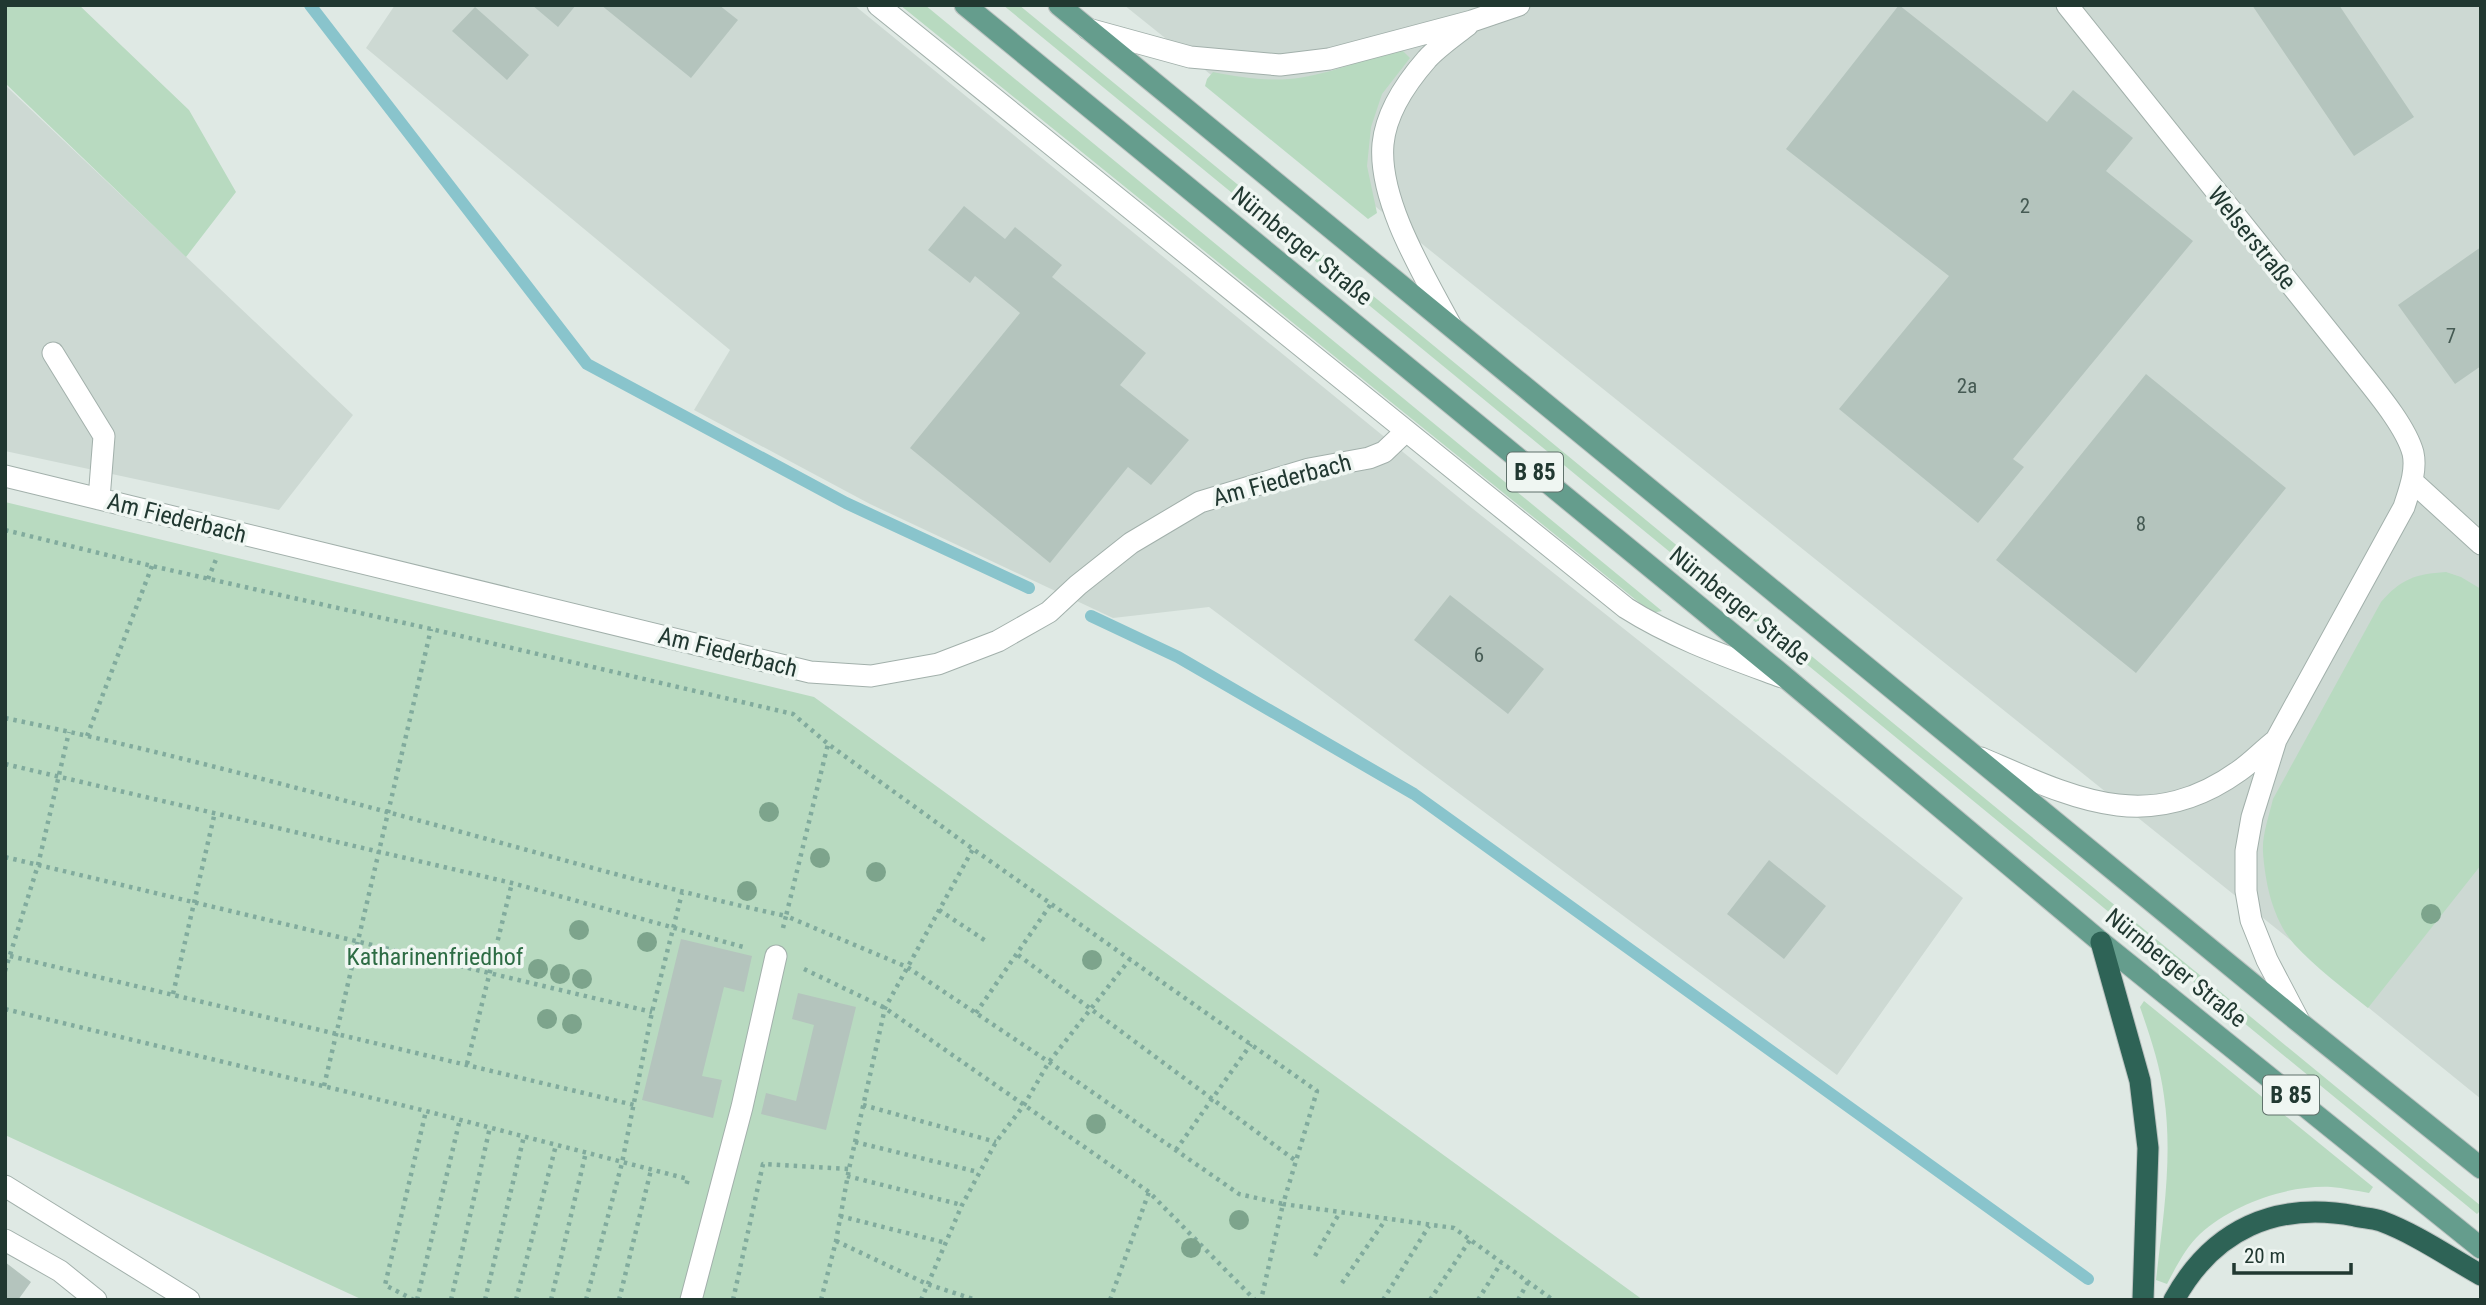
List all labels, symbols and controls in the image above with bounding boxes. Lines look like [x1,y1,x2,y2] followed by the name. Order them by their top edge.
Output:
[1226,181,1378,311] street label: Nürnberger Straße
[2202,181,2302,295] street label: Welserstraße
[2020,194,2030,218] house number: 2
[2446,324,2456,348] house number: 7
[1957,374,1977,398] house number: 2a
[1210,448,1354,512] street label: Am Fiederbach
[1507,452,1563,492] road number: B 85
[105,487,249,549] street label: Am Fiederbach
[2136,512,2146,536] house number: 8
[1664,541,1816,671] street label: Nürnberger Straße
[656,621,800,683] street label: Am Fiederbach
[1474,643,1484,667] house number: 6
[2100,903,2252,1033] street label: Nürnberger Straße
[347,943,524,971] park label: Katharinenfriedhof
[2263,1076,2319,1114] road number: B 85
[2234,1232,2351,1276] scale bar
[2244,1244,2285,1268] text: 20 m

